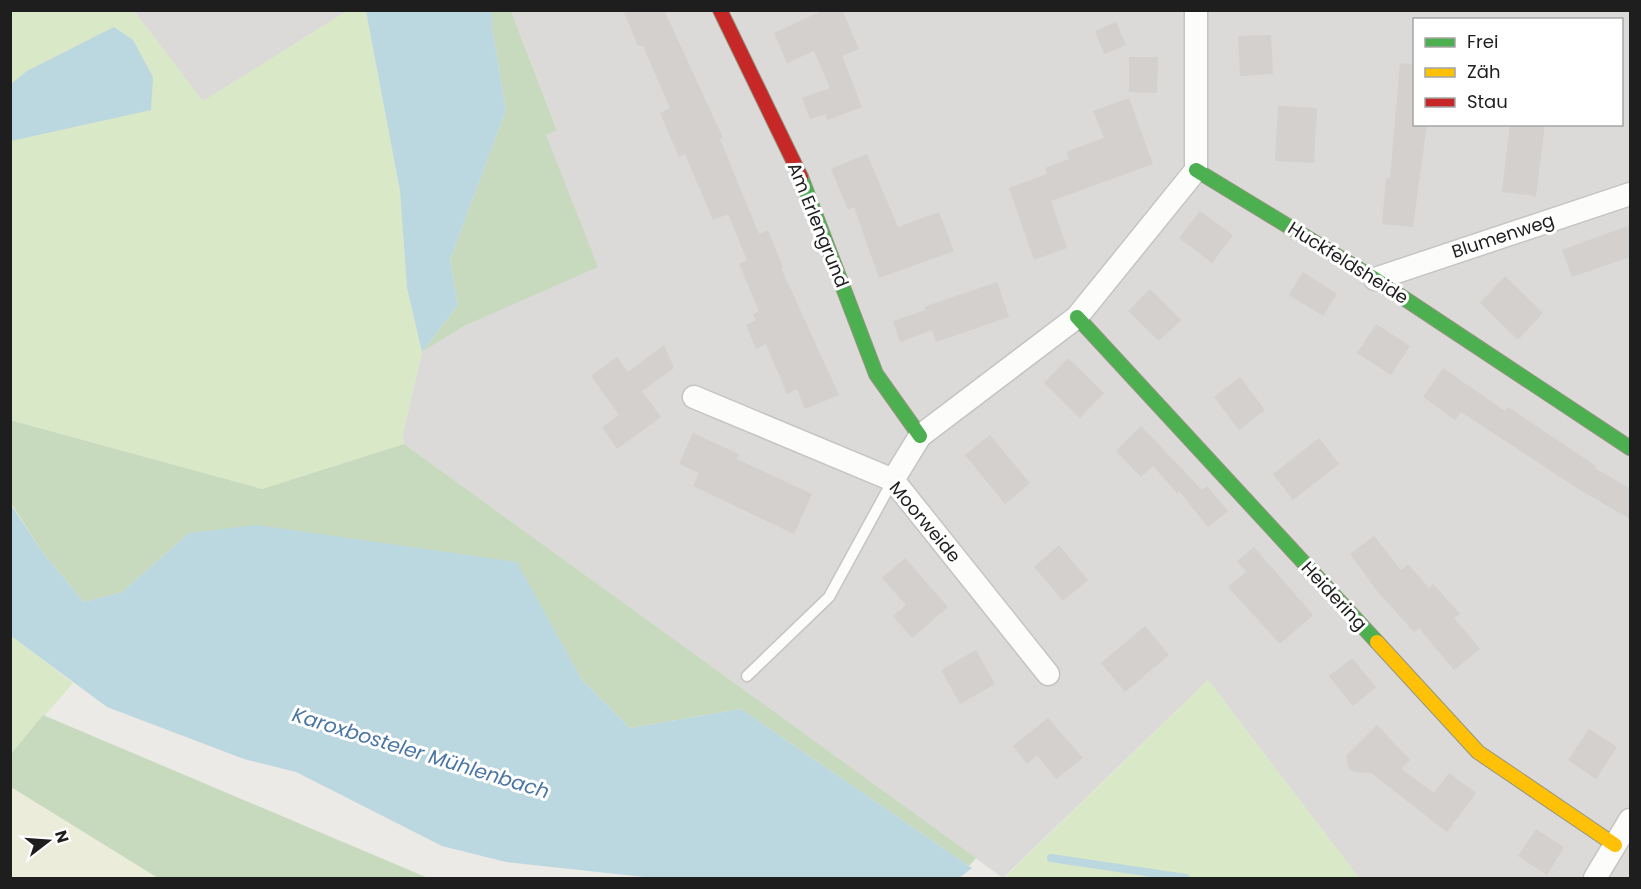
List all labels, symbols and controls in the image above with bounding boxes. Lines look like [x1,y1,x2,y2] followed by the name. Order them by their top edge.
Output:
[1413,18,1623,126] legend
[1467,29,1498,54] text: Frei
[1467,59,1500,84] text: Zäh
[1467,89,1508,114] text: Stau
[782,159,855,291] street label: Am Erlengrund
[1448,207,1557,264] street label: Blumenweg
[1283,215,1413,310] street label: Huckfeldsheide
[884,476,967,568] street label: Moorweide
[1296,556,1373,636] street label: Heidering
[289,701,553,805] water label: Karoxbosteler Mühlenbach
[18,811,78,871] north arrow
[49,828,75,846] text: N

